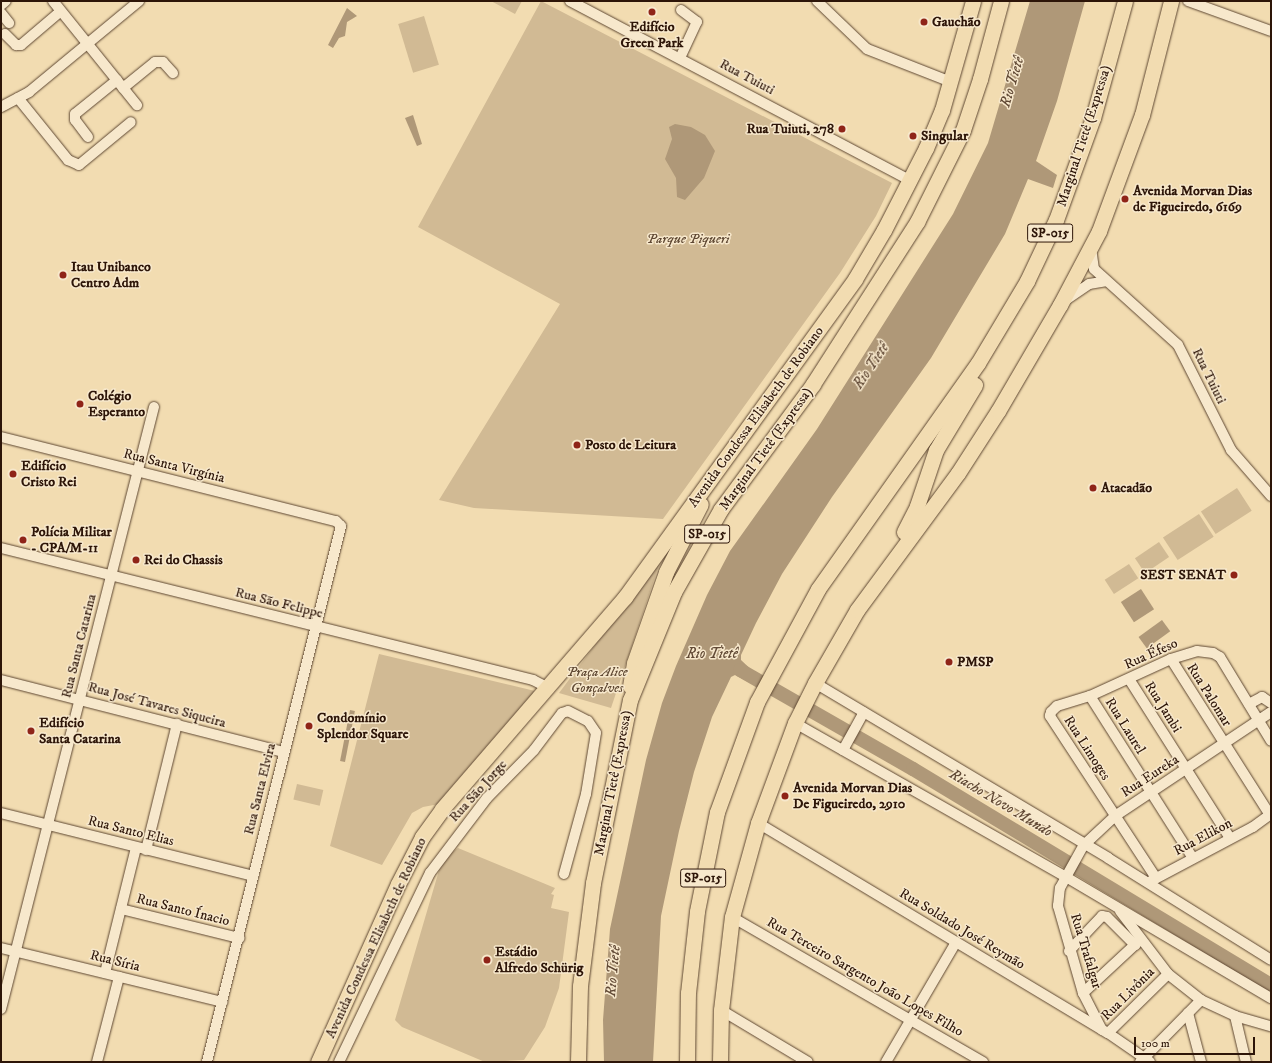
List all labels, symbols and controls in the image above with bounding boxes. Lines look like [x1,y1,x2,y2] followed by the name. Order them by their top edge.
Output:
[647,7,657,17] marker: Edifício Green Park
[932,14,981,30] place label: Gauchão
[919,17,929,27] marker: Gauchão
[620,19,684,52] place label: Edifício Green Park
[996,55,1028,109] water label: Rio Tietê
[717,56,777,98] street label: Rua Tuiuti
[1053,63,1115,209] street label: Marginal Tietê (Expressa)
[747,121,834,137] place label: Rua Tuiuti, 278
[837,124,847,134] marker: Rua Tuiuti, 278
[921,128,968,144] place label: Singular
[908,131,918,141] marker: Singular
[1133,183,1252,216] place label: Avenida Morvan Dias de Figueiredo, 6169
[1120,194,1130,204] marker: Avenida Morvan Dias de Figueiredo, 6169
[1027,222,1073,244] road number: SP-015
[647,231,729,247] park label: Parque Piqueri
[71,259,151,292] place label: Itau Unibanco Centro Adm
[58,270,68,280] marker: Itau Unibanco Centro Adm
[685,323,827,511] street label: Avenida Condessa Elisabeth de Robiano
[849,340,893,392] water label: Rio Tietê
[1188,345,1230,407] street label: Rua Tuiuti
[716,384,816,514] street label: Marginal Tietê (Expressa)
[88,388,145,420] place label: Colégio Esperanto
[75,399,85,409] marker: Colégio Esperanto
[585,437,676,453] place label: Posto de Leitura
[572,440,582,450] marker: Posto de Leitura
[122,445,226,487] street label: Rua Santa Virgínia
[21,458,77,490] place label: Edifício Cristo Rei
[8,469,18,479] marker: Edifício Cristo Rei
[1101,480,1152,496] place label: Atacadão
[1088,483,1098,493] marker: Atacadão
[684,523,730,545] road number: SP-015
[31,524,112,556] place label: Polícia Militar - CPA/M-11
[18,535,28,545] marker: Polícia Militar - CPA/M-11
[144,552,223,568] place label: Rei do Chassis
[131,555,141,565] marker: Rei do Chassis
[1140,567,1226,583] place label: SEST SENAT
[1229,570,1239,580] marker: SEST SENAT
[233,584,325,622] street label: Rua São Felippe
[58,592,100,700] street label: Rua Santa Catarina
[1122,635,1180,673] street label: Rua Éfeso
[686,645,738,663] water label: Rio Tietê
[957,654,993,670] place label: PMSP
[944,657,954,667] marker: PMSP
[1183,660,1235,730] street label: Rua Palomar
[566,664,628,696] park label: Praça Alice Gonçalves
[1141,678,1185,736] street label: Rua Jambi
[86,679,228,731] street label: Rua José Tavares Siqueira
[1101,695,1149,757] street label: Rua Laurel
[591,709,635,857] street label: Marginal Tietê (Expressa)
[317,710,408,742] place label: Condomínio Splendor Square
[1060,713,1114,783] street label: Rua Limoges
[39,715,121,748] place label: Edifício Santa Catarina
[304,721,314,731] marker: Condomínio Splendor Square
[26,726,36,736] marker: Edifício Santa Catarina
[240,741,280,837] street label: Rua Santa Elvira
[1118,751,1182,801] street label: Rua Eureka
[446,756,510,826] street label: Rua São Jorge
[946,765,1056,841] water label: Riacho Novo Mundo
[793,780,912,812] place label: Avenida Morvan Dias De Figueiredo, 2910
[780,791,790,801] marker: Avenida Morvan Dias De Figueiredo, 2910
[86,812,176,850] street label: Rua Santo Elias
[1171,815,1235,859] street label: Rua Elikon
[322,835,430,1041] street label: Avenida Condessa Elisabeth de Robiano
[680,867,726,889] road number: SP-015
[896,885,1028,973] street label: Rua Soldado José Reymão
[135,890,231,930] street label: Rua Santo Ínacio
[1067,911,1105,991] street label: Rua Trafalgar
[764,914,966,1040] street label: Rua Terceiro Sargento João Lopes Filho
[495,944,583,976] place label: Estádio Alfredo Schürig
[602,945,624,997] water label: Rio Tietê
[88,947,142,975] street label: Rua Síria
[482,955,492,965] marker: Estádio Alfredo Schürig
[1098,964,1158,1024] street label: Rua Livônia
[1136,1029,1257,1055] scale bar
[1141,1036,1170,1051] text: 100 m

